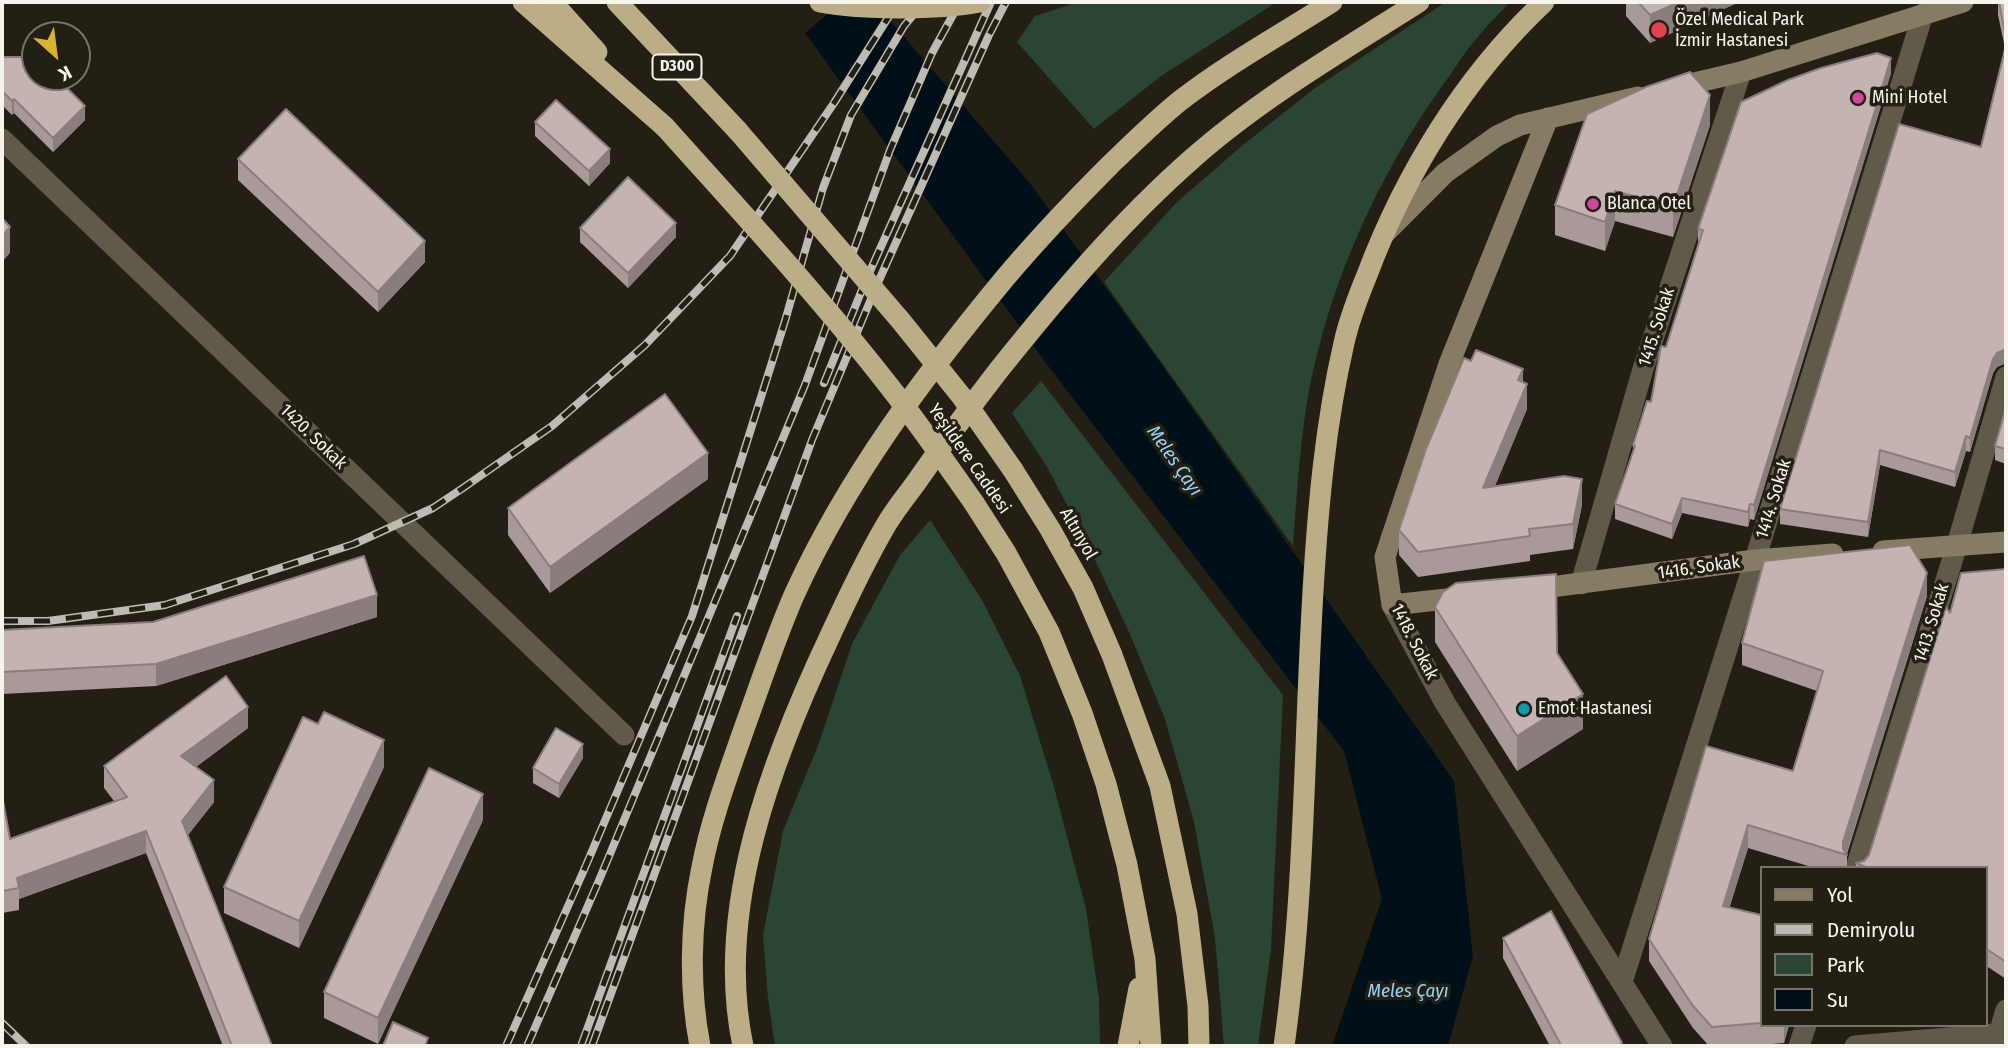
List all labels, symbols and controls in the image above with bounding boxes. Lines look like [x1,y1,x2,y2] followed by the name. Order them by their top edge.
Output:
[1675,9,1804,52] place label: Özel Medical Park İzmir Hastanesi
[1649,20,1669,40] marker: Özel Medical Park İzmir Hastanesi
[21,21,91,91] north arrow
[652,54,702,80] road number: D300
[55,60,75,86] text: K
[1872,87,1947,109] place label: Mini Hotel
[1850,90,1866,106] marker: Mini Hotel
[1607,193,1691,215] place label: Blanca Otel
[1585,196,1601,212] marker: Blanca Otel
[1634,285,1680,369] street label: 1415. Sokak
[275,400,351,474] street label: 1420. Sokak
[923,400,1015,518] street label: Yeşildere Caddesi
[1141,421,1207,501] water label: Meles Çayı
[1752,457,1796,541] street label: 1414. Sokak
[1055,504,1101,564] street label: Altınyol
[1657,552,1741,584] street label: 1416. Sokak
[1910,581,1954,665] street label: 1413. Sokak
[1386,600,1442,684] street label: 1418. Sokak
[1538,698,1652,720] place label: Emot Hastanesi
[1516,701,1532,717] marker: Emot Hastanesi
[1759,866,1987,1027] legend
[1827,882,1853,908] text: Yol
[1827,917,1915,943] text: Demiryolu
[1827,952,1864,978] text: Park
[1368,981,1448,1003] water label: Meles Çayı
[1827,987,1848,1013] text: Su

